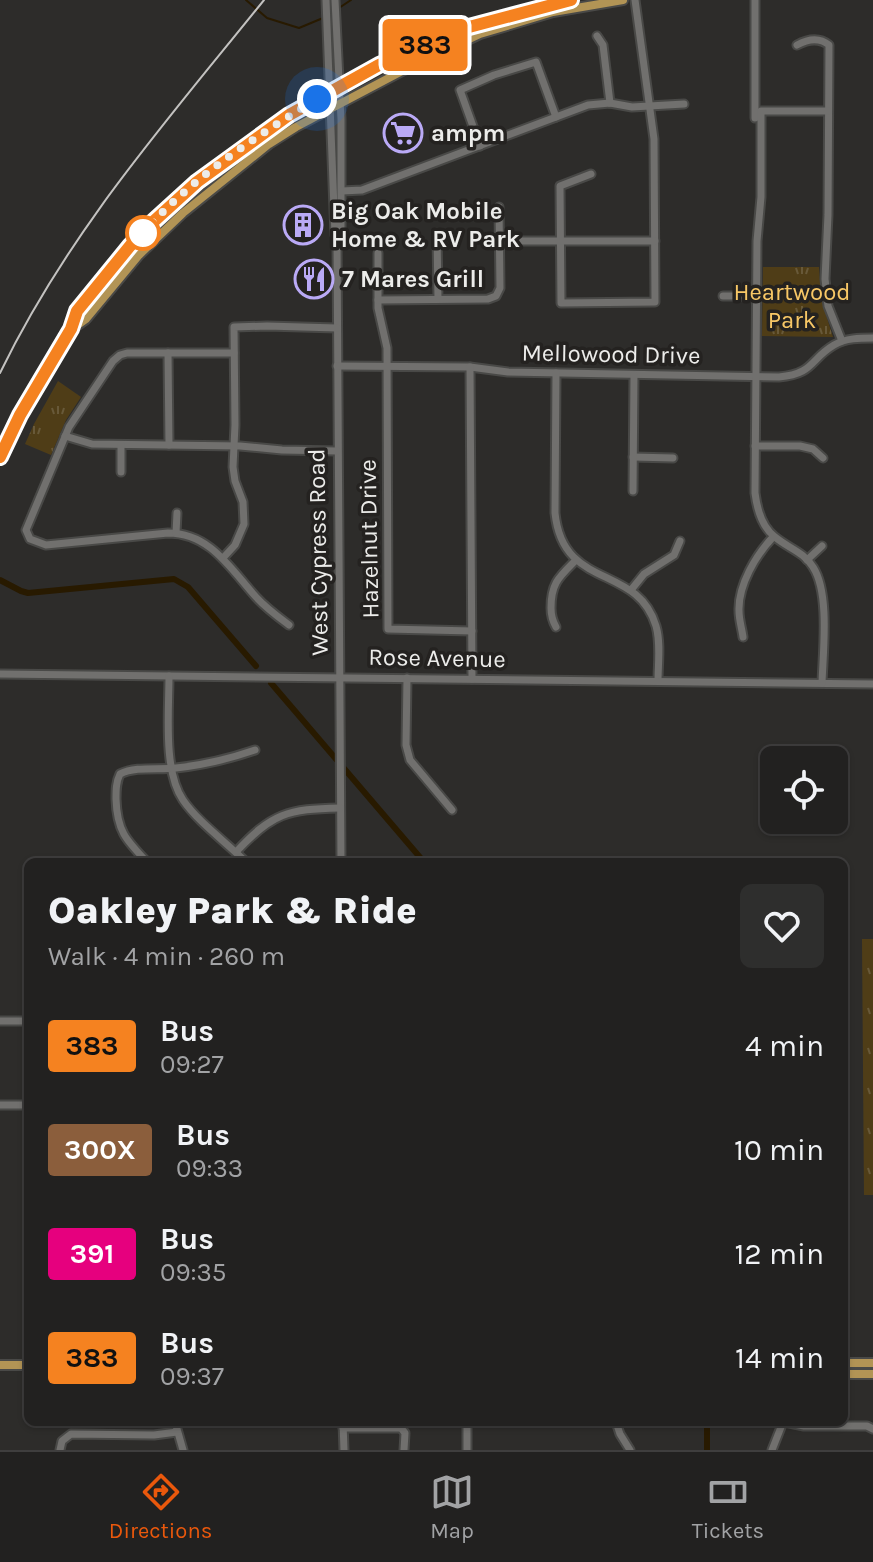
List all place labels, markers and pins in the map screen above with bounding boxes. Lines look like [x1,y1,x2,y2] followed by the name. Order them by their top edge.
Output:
[382,112,424,154] supermarket icon: ampm
[431,119,505,147] place label: ampm
[331,197,520,253] place label: Big Oak Mobile Home & RV Park
[282,204,324,246] building icon: Big Oak Mobile Home & RV Park
[126,216,160,250] unlabelled marker
[293,258,335,300] restaurant icon: 7 Mares Grill
[342,265,484,293] place label: 7 Mares Grill

